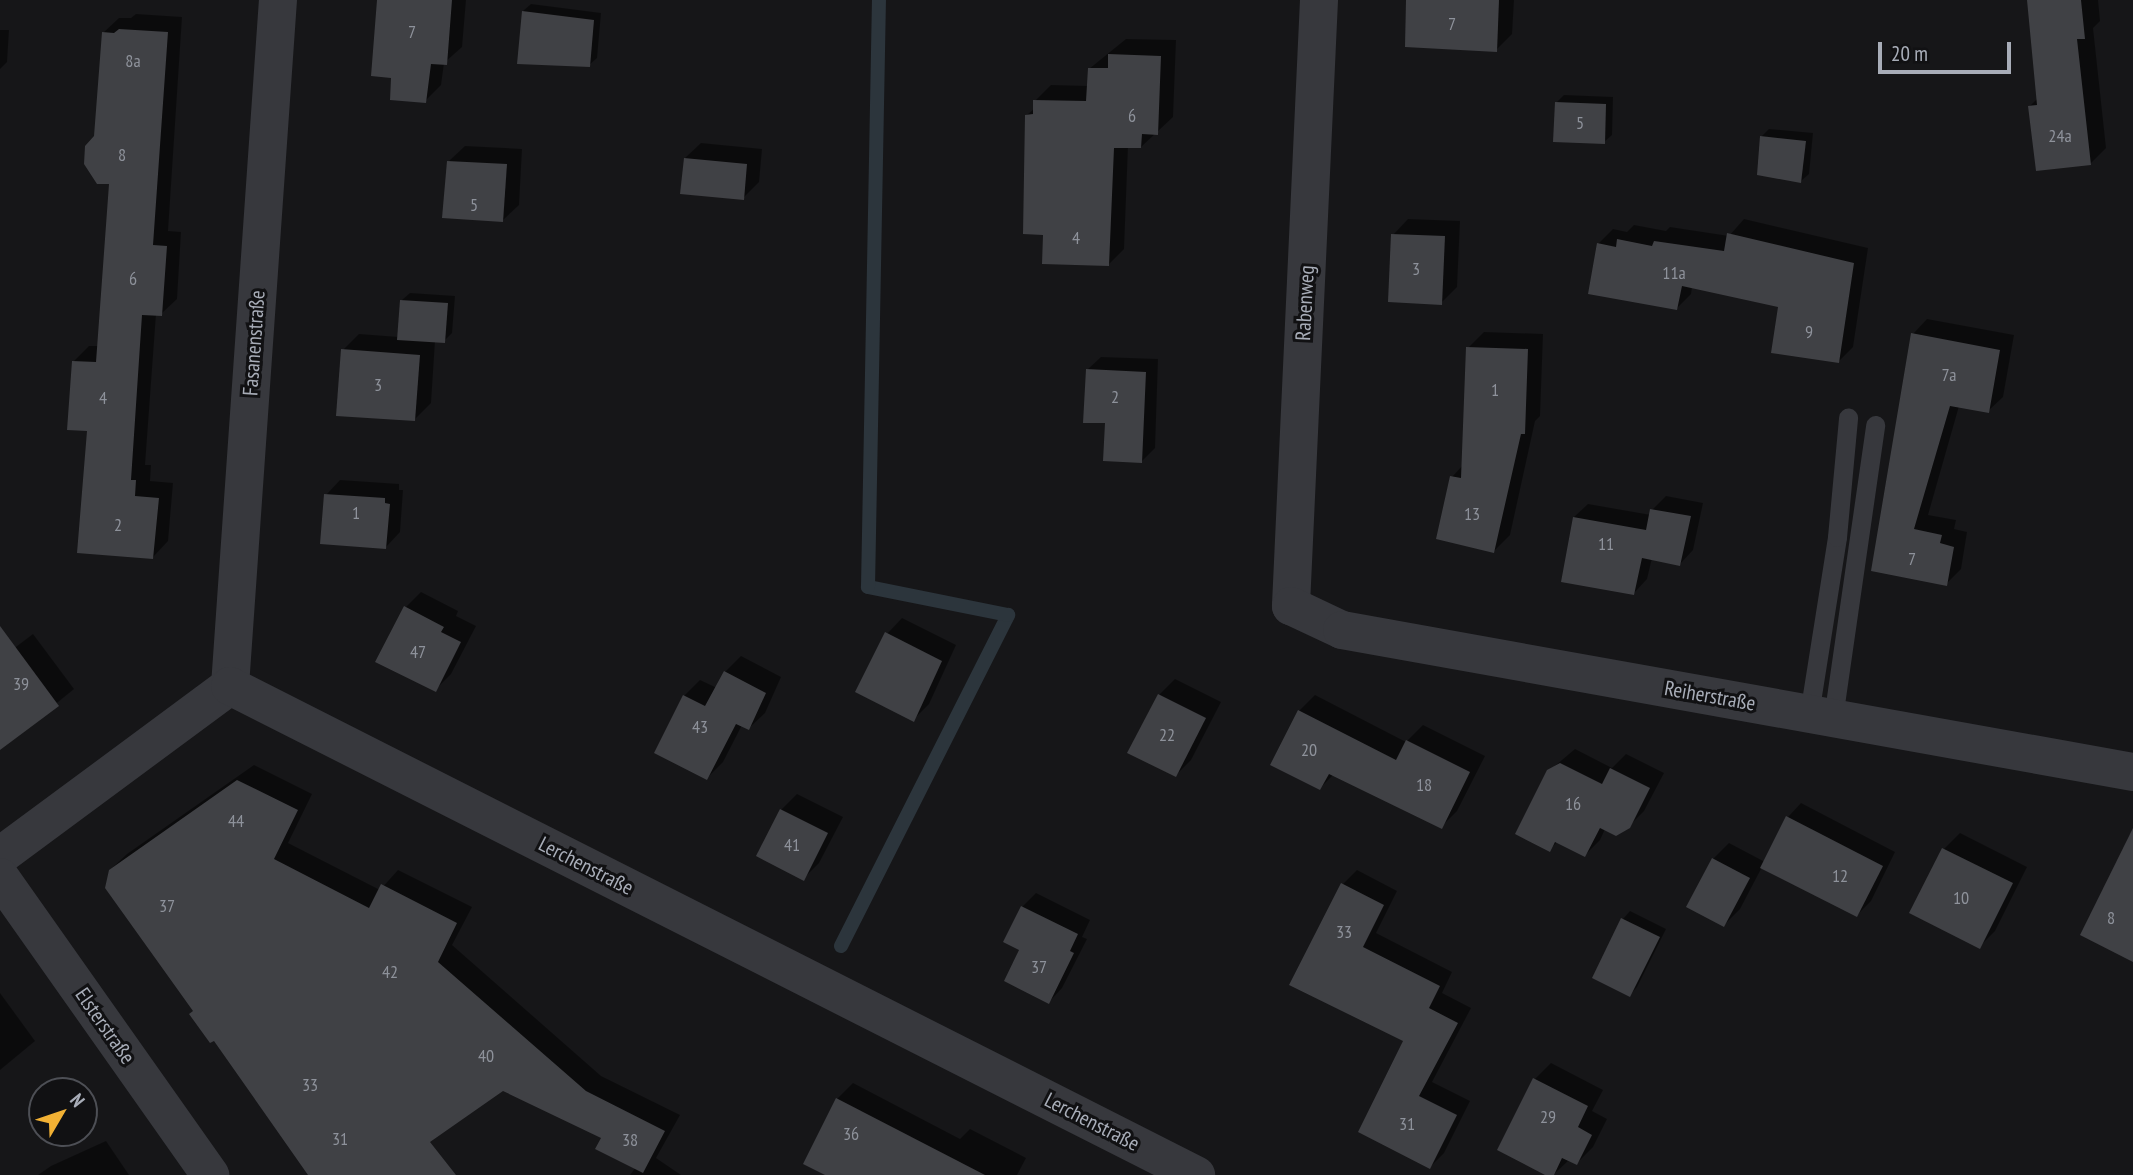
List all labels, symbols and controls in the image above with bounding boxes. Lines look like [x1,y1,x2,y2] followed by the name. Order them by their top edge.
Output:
[1448,13,1456,35] house number: 7
[408,21,416,43] house number: 7
[1881,28,2014,72] scale bar
[1891,40,1928,67] text: 20 m
[125,50,141,72] house number: 8a
[1128,105,1136,127] house number: 6
[1576,112,1584,134] house number: 5
[2048,125,2072,147] house number: 24a
[118,144,126,166] house number: 8
[470,194,478,216] house number: 5
[1072,227,1080,249] house number: 4
[1412,258,1420,280] house number: 3
[1662,262,1686,284] house number: 11a
[1290,265,1320,341] street label: Rabenweg
[129,268,137,290] house number: 6
[238,289,270,397] street label: Fasanenstraße
[1805,321,1813,343] house number: 9
[1941,364,1957,386] house number: 7a
[374,374,382,396] house number: 3
[1491,379,1499,401] house number: 1
[1111,386,1119,408] house number: 2
[99,387,107,409] house number: 4
[352,502,360,524] house number: 1
[1464,503,1480,525] house number: 13
[114,514,122,536] house number: 2
[1598,533,1614,555] house number: 11
[1908,548,1916,570] house number: 7
[410,641,426,663] house number: 47
[13,673,29,695] house number: 39
[1662,676,1758,716] street label: Reiherstraße
[692,716,708,738] house number: 43
[1159,724,1175,746] house number: 22
[1301,739,1317,761] house number: 20
[1416,774,1432,796] house number: 18
[1565,793,1581,815] house number: 16
[228,810,244,832] house number: 44
[534,831,638,901] street label: Lerchenstraße
[784,834,800,856] house number: 41
[1832,865,1848,887] house number: 12
[1953,887,1969,909] house number: 10
[159,895,175,917] house number: 37
[2107,907,2115,929] house number: 8
[1336,921,1352,943] house number: 33
[1031,956,1047,978] house number: 37
[382,961,398,983] house number: 42
[70,983,140,1069] street label: Elsterstraße
[478,1045,494,1067] house number: 40
[302,1074,318,1096] house number: 33
[28,1077,98,1147] north arrow
[1040,1087,1144,1157] street label: Lerchenstraße
[65,1088,90,1112] text: N
[1540,1106,1556,1128] house number: 29
[1399,1113,1415,1135] house number: 31
[843,1123,859,1145] house number: 36
[332,1128,348,1150] house number: 31
[622,1129,638,1151] house number: 38

